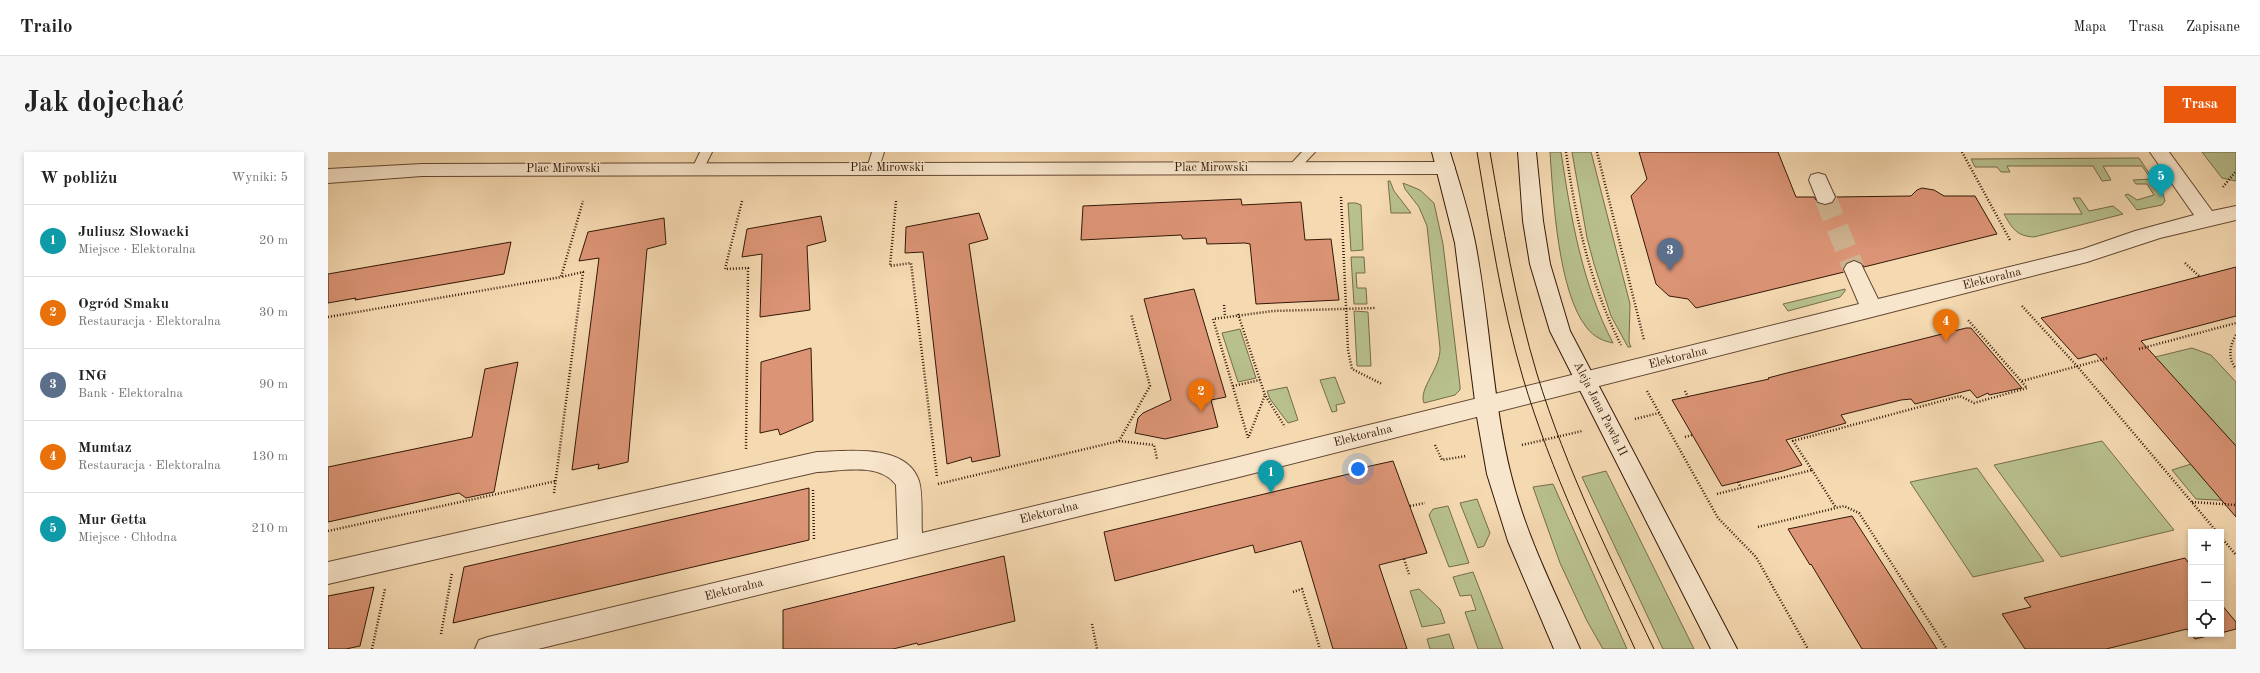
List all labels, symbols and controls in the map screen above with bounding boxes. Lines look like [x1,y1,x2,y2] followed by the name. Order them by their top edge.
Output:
[20,18,73,37] text: Trailo
[2073,20,2106,34] text: Mapa
[2128,20,2164,34] text: Trasa
[2186,20,2240,34] text: Zapisane
[2164,86,2236,123] button: Trasa
[24,90,184,118] text: Jak dojechać
[850,162,924,174] street label: Plac Mirowski
[1174,162,1248,174] street label: Plac Mirowski
[526,163,600,175] street label: Plac Mirowski
[2148,164,2174,197] pin: 5
[40,170,117,187] text: W pobliżu
[232,171,288,184] text: Wyniki: 5
[78,225,189,240] text: Juliusz Słowacki
[49,234,57,247] text: 1
[259,234,288,247] text: 20 m
[1657,238,1683,271] pin: 3
[78,243,196,256] text: Miejsce · Elektoralna
[1961,266,2023,292] street label: Elektoralna
[78,297,169,312] text: Ogród Smaku
[49,306,57,319] text: 2
[259,306,288,319] text: 30 m
[1933,309,1959,342] pin: 4
[78,315,221,328] text: Restauracja · Elektoralna
[1647,345,1709,371] street label: Elektoralna
[1571,360,1629,458] street label: Aleja Jana Pawła II
[78,369,107,384] text: ING
[49,378,57,391] text: 3
[259,378,288,391] text: 90 m
[1188,379,1214,412] pin: 2
[78,387,183,400] text: Bank · Elektoralna
[1332,423,1394,449] street label: Elektoralna
[78,441,132,456] text: Mumtaz
[49,450,57,463] text: 4
[251,450,288,463] text: 130 m
[78,459,221,472] text: Restauracja · Elektoralna
[1348,459,1368,479] your location
[1258,460,1284,493] pin: 1
[1018,500,1080,526] street label: Elektoralna
[78,513,147,528] text: Mur Getta
[49,522,57,535] text: 5
[251,522,288,535] text: 210 m
[2188,529,2224,637] map controls
[2188,529,2224,565] button: +
[78,531,177,544] text: Miejsce · Chłodna
[2188,565,2224,601] button: −
[703,577,765,603] street label: Elektoralna
[2188,601,2224,637] button: locate

